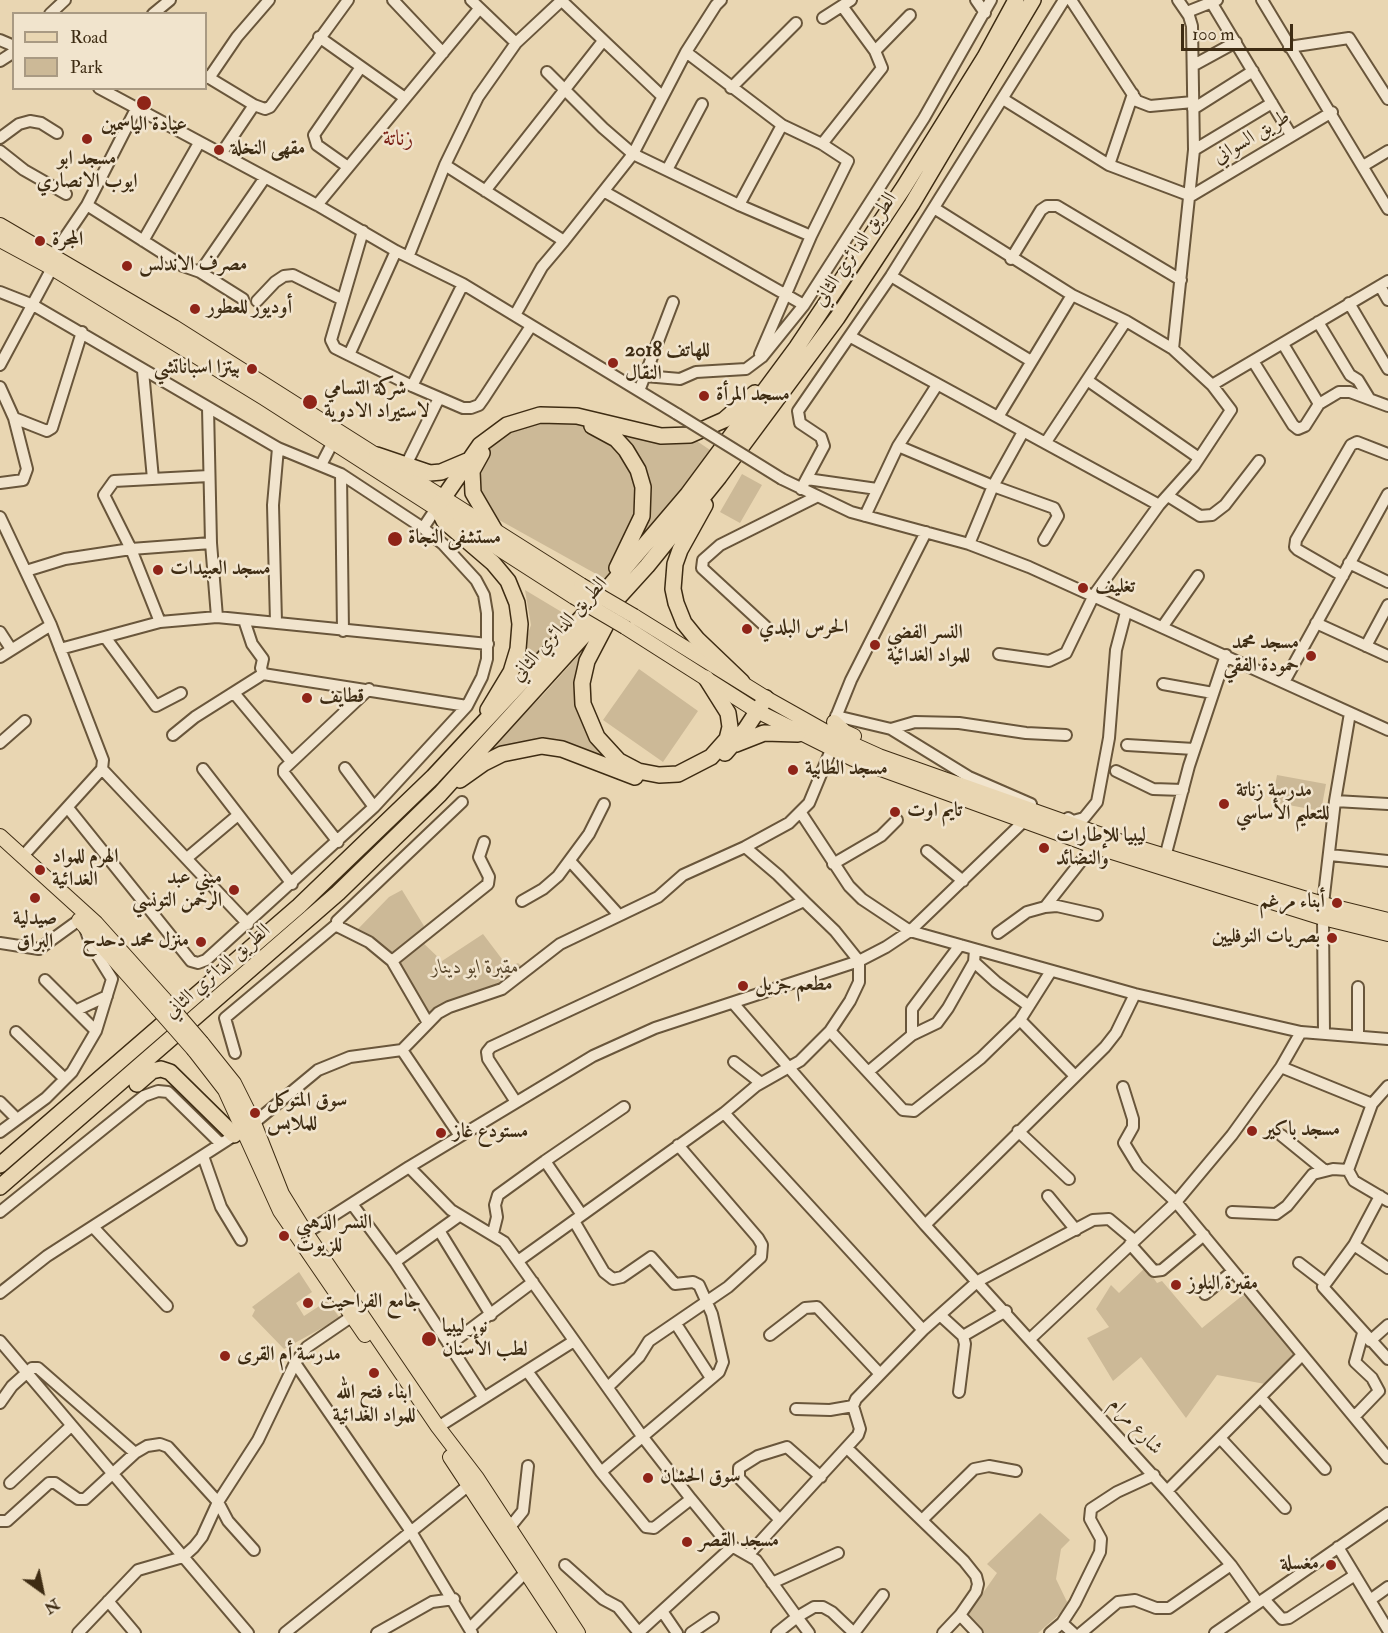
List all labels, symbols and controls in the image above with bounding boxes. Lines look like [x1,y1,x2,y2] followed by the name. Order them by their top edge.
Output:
[12,12,207,90] legend
[1184,12,1296,50] scale bar
[1192,23,1235,46] text: 100 m
[70,26,108,49] text: Road
[70,56,103,79] text: Park
[135,94,153,112] marker: عيادة الياسمين
[1209,106,1295,170] street label: طريق السواني
[101,114,187,138] place label: عيادة الياسمين
[383,127,413,153] district label: زناتة
[80,132,94,146] marker: مسجد ابو ايوب الانصاري
[231,138,305,162] place label: مقهى النخلة
[212,143,226,157] marker: مقهى النخلة
[36,148,138,195] place label: مسجد ابو ايوب الانصاري
[809,188,903,312] street label: الطريق الدائري الثاني
[52,229,83,253] place label: المجرة
[33,234,47,248] marker: المجرة
[139,254,247,278] place label: مصرف الاندلس
[120,259,134,273] marker: مصرف الاندلس
[207,297,292,321] place label: أوديور للعطور
[188,302,202,316] marker: أوديور للعطور
[625,340,710,387] place label: 2018 للهاتف النقال
[606,356,620,370] marker: 2018 للهاتف النقال
[154,357,240,381] place label: بيتزا اسباناتشي
[245,362,259,376] marker: بيتزا اسباناتشي
[324,378,430,425] place label: شركة التسامي لاستيراد الادوية
[716,384,790,408] place label: مسجد المرأة
[697,389,711,403] marker: مسجد المرأة
[301,393,319,411] marker: شركة التسامي لاستيراد الادوية
[408,527,501,551] place label: مستشفى النجاة
[386,530,404,548] marker: مستشفى النجاة
[170,558,271,582] place label: مسجد العبيدات
[151,563,165,577] marker: مسجد العبيدات
[507,573,613,687] street label: الطريق الدائري الثاني
[1095,576,1135,600] place label: تغليف
[1076,581,1090,595] marker: تغليف
[759,617,848,641] place label: الحرس البلدي
[740,622,754,636] marker: الحرس البلدي
[887,622,970,669] place label: النسر الفضي للمواد الغدائية
[1223,632,1299,679] place label: مسجد محمد حمودة الفقي
[868,638,882,652] marker: النسر الفضي للمواد الغدائية
[1304,649,1318,663] marker: مسجد محمد حمودة الفقي
[319,686,364,710] place label: قطايف
[300,691,314,705] marker: قطايف
[805,758,888,782] place label: مسجد الطابية
[786,763,800,777] marker: مسجد الطابية
[1236,780,1330,827] place label: مدرسة زناتة للتعليم الأساسي
[1217,797,1231,811] marker: مدرسة زناتة للتعليم الأساسي
[907,800,962,824] place label: تايم اوت
[888,805,902,819] marker: تايم اوت
[1056,825,1146,872] place label: ليبيا للإطارات والنضائد
[1037,841,1051,855] marker: ليبيا للإطارات والنضائد
[52,846,119,893] place label: الهرم للمواد الغدائية
[33,863,47,877] marker: الهرم للمواد الغدائية
[132,867,222,914] place label: مبني عبد الرحمن التونسي
[227,883,241,897] marker: مبني عبد الرحمن التونسي
[28,891,42,905] marker: صيدلية البراق
[1259,891,1325,915] place label: أبناء مرغم
[1330,896,1344,910] marker: أبناء مرغم
[13,908,57,955] place label: صيدلية البراق
[160,919,276,1025] street label: الطريق الدائري الثاني
[1212,926,1320,950] place label: بصريات النوفليين
[82,930,189,954] place label: منزل محمد دحدح
[1325,931,1339,945] marker: بصريات النوفليين
[194,935,208,949] marker: منزل محمد دحدح
[431,957,519,981] park label: مقبرة ابو دينار
[755,974,832,998] place label: مطعم جزيل
[736,979,750,993] marker: مطعم جزيل
[267,1090,347,1137] place label: سوق المتوكل للملابس
[248,1106,262,1120] marker: سوق المتوكل للملابس
[1264,1119,1340,1143] place label: مسجد باكير
[453,1121,528,1145] place label: مستودع غاز
[1245,1124,1259,1138] marker: مسجد باكير
[434,1126,448,1140] marker: مستودع غاز
[296,1212,372,1259] place label: النسر الذهبي للزيوت
[277,1229,291,1243] marker: النسر الذهبي للزيوت
[1188,1273,1258,1297] place label: مقبرة البلوز
[1169,1278,1183,1292] marker: مقبرة البلوز
[320,1291,421,1315] place label: جامع الفراحيت
[301,1296,315,1310] marker: جامع الفراحيت
[442,1316,528,1363] place label: نور ليبيا لطب الأسنان
[420,1330,438,1348] marker: نور ليبيا لطب الأسنان
[237,1344,341,1368] place label: مدرسة أم القرى
[218,1349,232,1363] marker: مدرسة أم القرى
[367,1366,381,1380] marker: ابناء فتح الله للمواد الغدائية
[332,1382,416,1429] place label: ابناء فتح الله للمواد الغدائية
[1103,1393,1167,1461] street label: شارع مرام
[660,1466,741,1490] place label: سوق الحشان
[641,1471,655,1485] marker: سوق الحشان
[699,1530,779,1554] place label: مسجد القصر
[680,1535,694,1549] marker: مسجد القصر
[1281,1553,1319,1577] place label: مغسلة
[1324,1558,1338,1572] marker: مغسلة
[12,1561,72,1621] north arrow
[40,1594,63,1618] text: N

